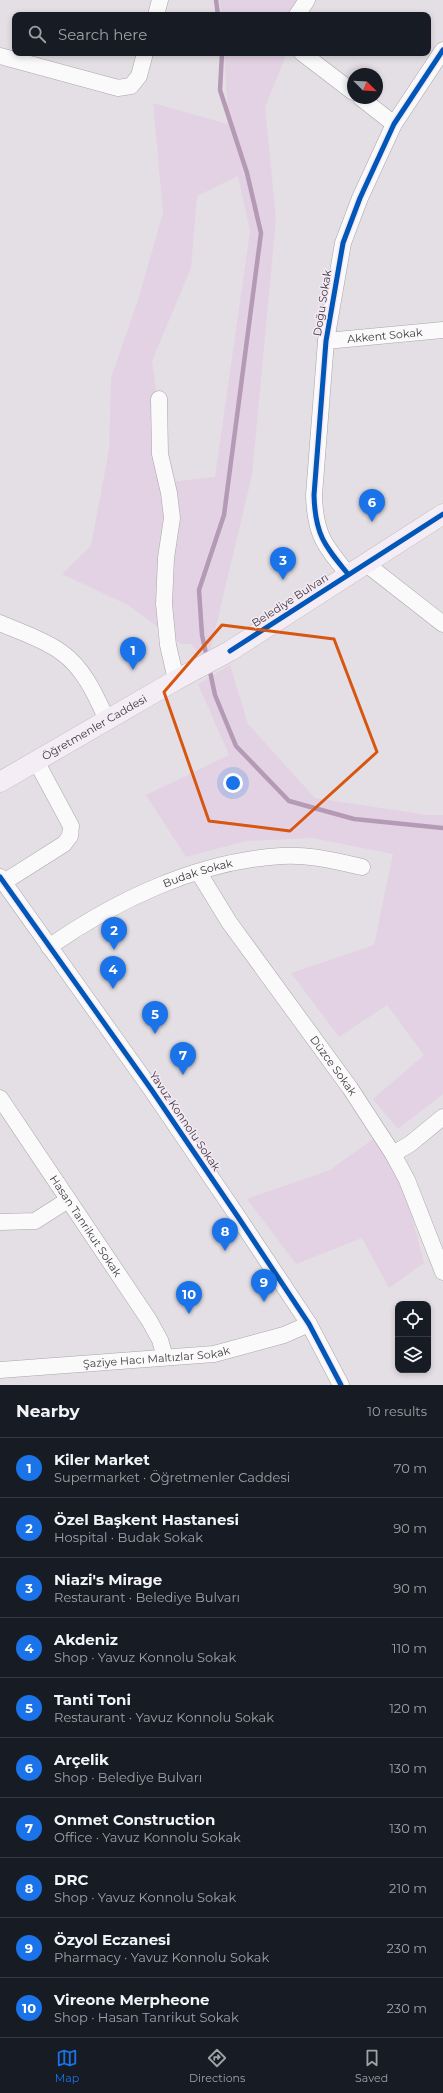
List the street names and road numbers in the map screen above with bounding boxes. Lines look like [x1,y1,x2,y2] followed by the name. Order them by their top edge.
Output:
[310,268,334,337] street label: Doğu Sokak
[347,325,423,346] street label: Akkent Sokak
[249,570,331,630] street label: Belediye Bulvarı
[39,691,149,763] street label: Öğretmenler Caddesi
[161,856,234,890] street label: Budak Sokak
[307,1033,360,1099] street label: Düzce Sokak
[146,1069,224,1174] street label: Yavuz Konnolu Sokak
[47,1172,125,1280] street label: Hasan Tanrikut Sokak
[82,1343,232,1371] street label: Şaziye Hacı Maltızlar Sokak

